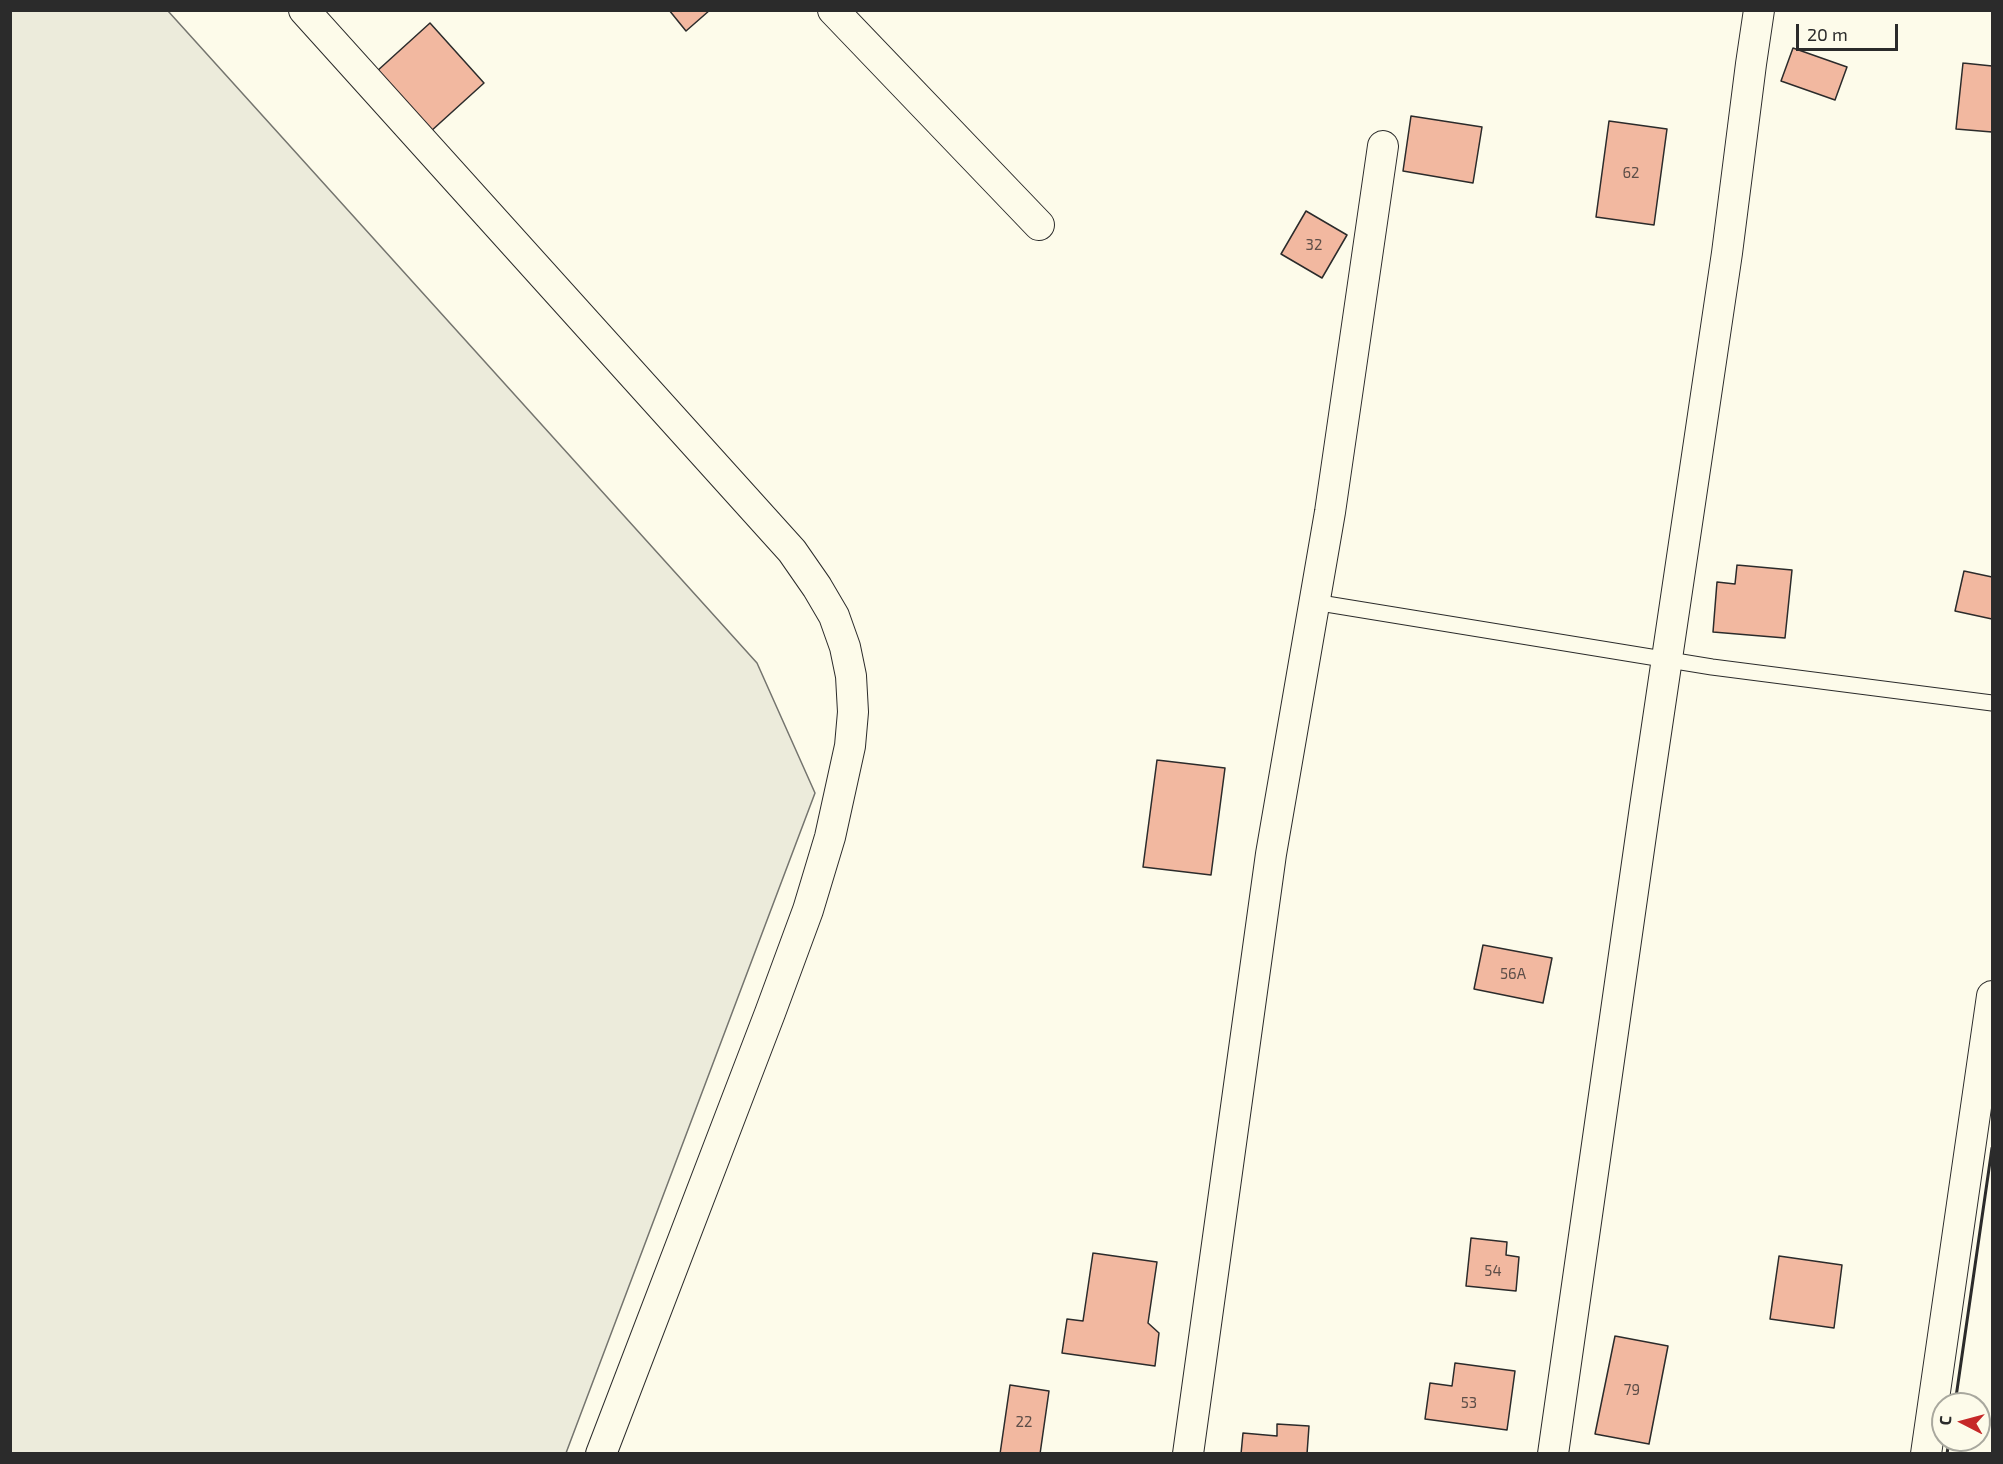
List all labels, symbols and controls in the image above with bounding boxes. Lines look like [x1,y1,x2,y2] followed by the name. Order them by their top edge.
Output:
[1799,12,1901,50] scale bar
[1807,23,1848,45] text: 20 m
[1622,164,1640,182] house number: 62
[1306,236,1322,254] house number: 32
[1500,965,1526,983] house number: 56А
[1484,1262,1502,1280] house number: 54
[1624,1381,1640,1399] house number: 79
[1931,1392,1991,1452] north arrow
[1461,1394,1477,1412] house number: 53
[1016,1413,1032,1431] house number: 22
[1935,1415,1955,1426] text: С

